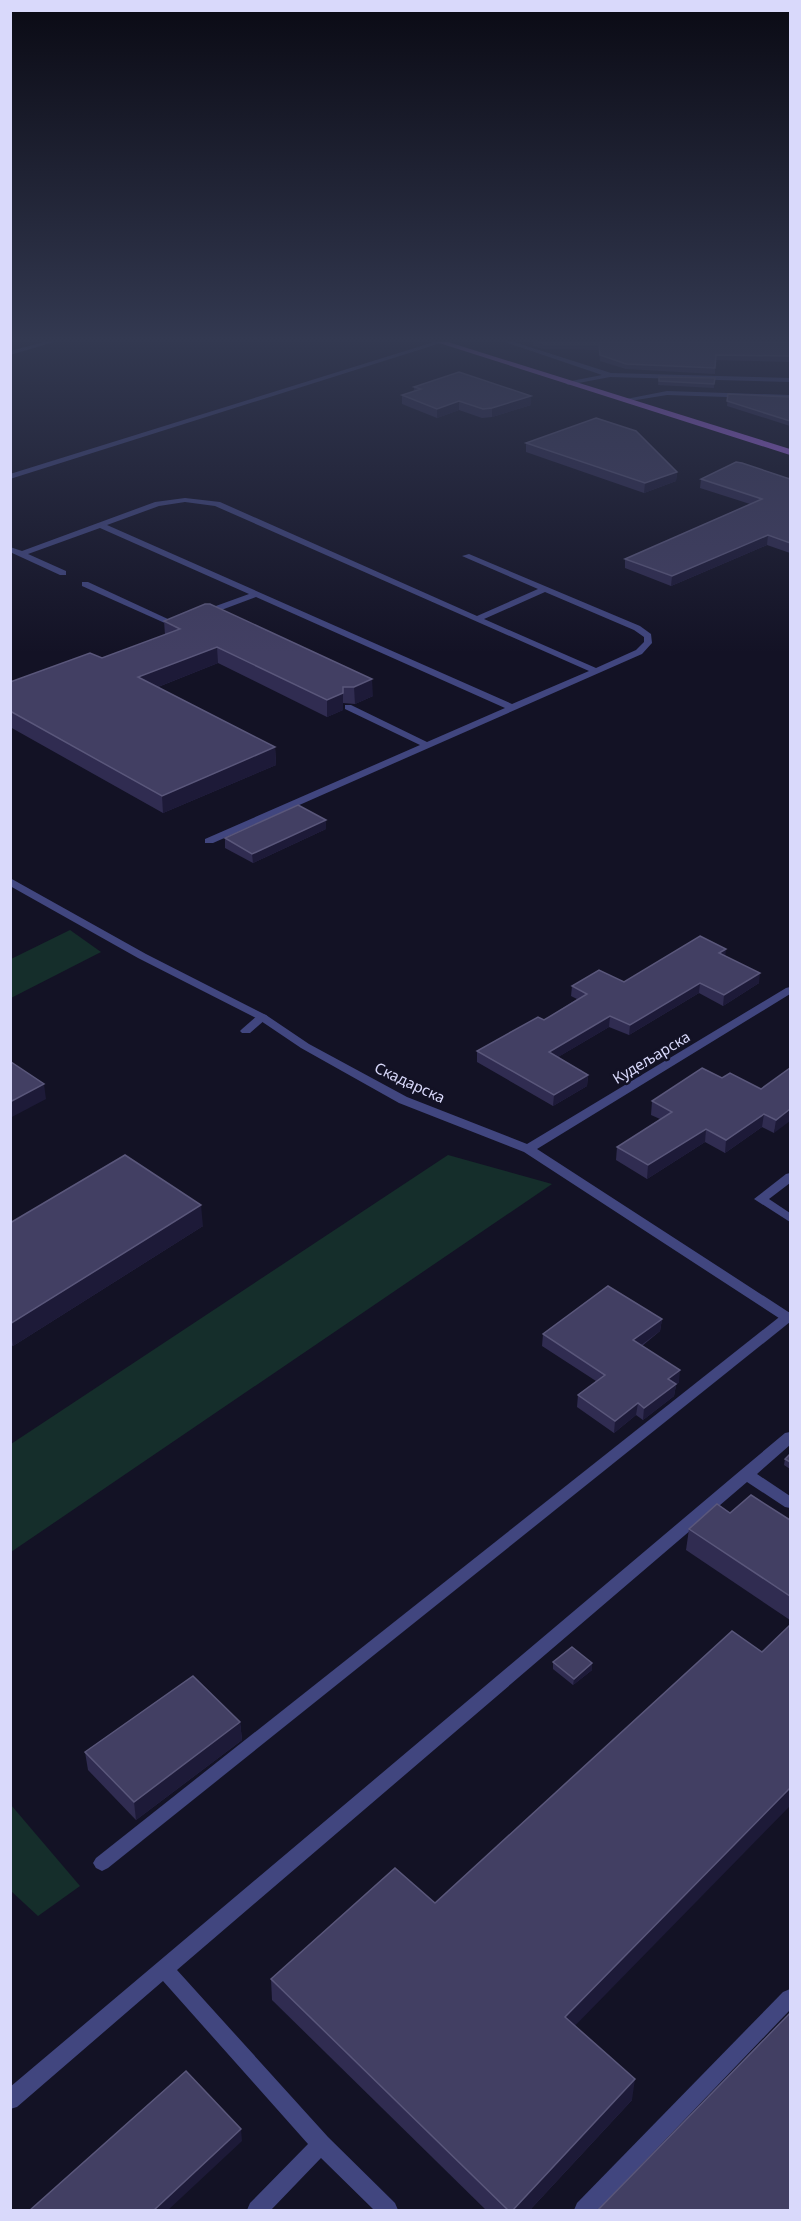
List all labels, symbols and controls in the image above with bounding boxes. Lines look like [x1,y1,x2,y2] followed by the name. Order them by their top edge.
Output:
[608,1026,694,1088] street label: Кудељарска
[372,1057,448,1107] street label: Скадарска

